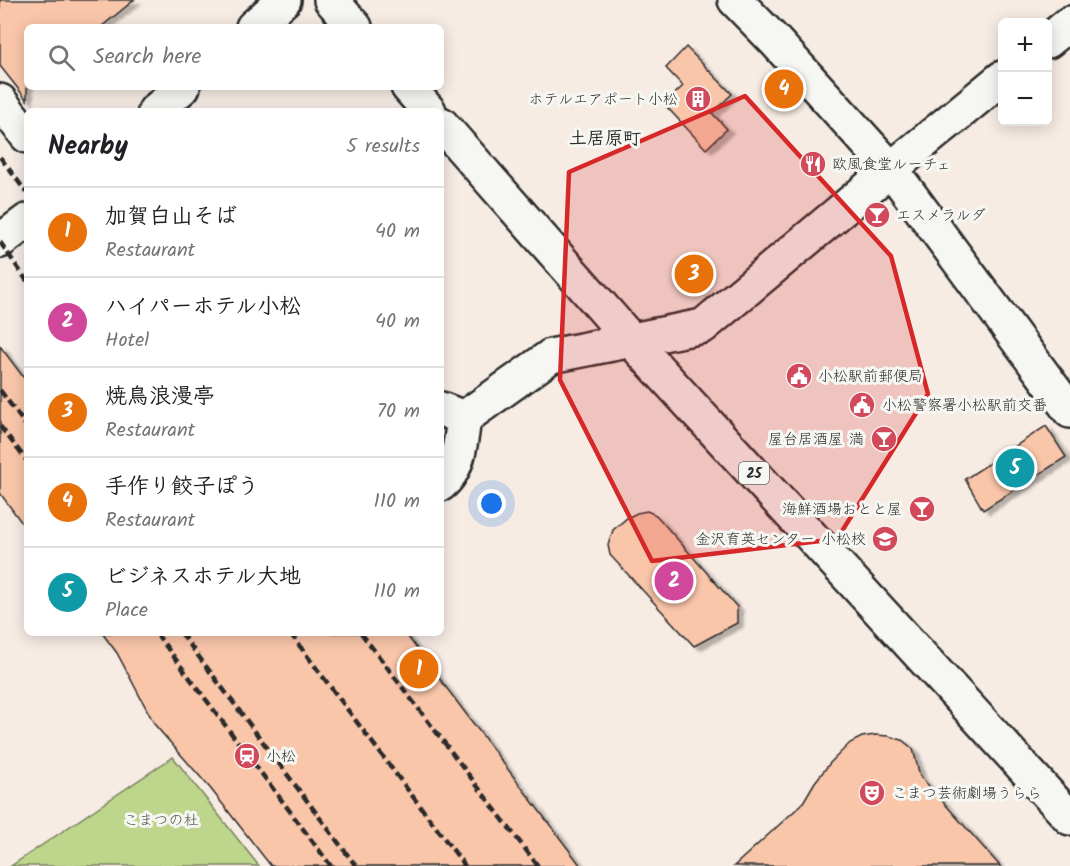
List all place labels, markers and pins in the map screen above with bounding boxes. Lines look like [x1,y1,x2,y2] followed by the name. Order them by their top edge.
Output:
[764,66,804,112] pin: 4
[683,84,713,114] building icon: ホテルエアポート小松
[529,88,678,112] place label: ホテルエアポート小松
[798,149,828,179] restaurant icon: 欧風食堂ルーチェ
[832,153,951,177] place label: 欧風食堂ルーチェ
[862,200,892,230] bar icon: エスメラルダ
[896,204,986,228] place label: エスメラルダ
[674,252,714,296] pin: 3
[784,361,814,391] public building icon: 小松駅前郵便局
[818,365,923,389] place label: 小松駅前郵便局
[847,390,877,420] public building icon: 小松警察署小松駅前交番
[882,394,1047,418] place label: 小松警察署小松駅前交番
[869,424,899,454] bar icon: 屋台居酒屋 満
[768,428,864,452] place label: 屋台居酒屋 満
[996,446,1034,490] pin: 5
[907,494,937,524] bar icon: 海鮮酒場おとと屋
[782,498,902,522] place label: 海鮮酒場おとと屋
[870,524,900,554] school or university icon: 金沢育英センター 小松校
[696,528,866,552] place label: 金沢育英センター 小松校
[654,558,694,604] pin: 2
[400,646,438,692] pin: 1
[232,741,262,771] station icon: 小松
[266,745,296,769] place label: 小松
[857,778,887,808] theatre icon: こまつ芸術劇場うらら
[892,782,1042,806] place label: こまつ芸術劇場うらら

